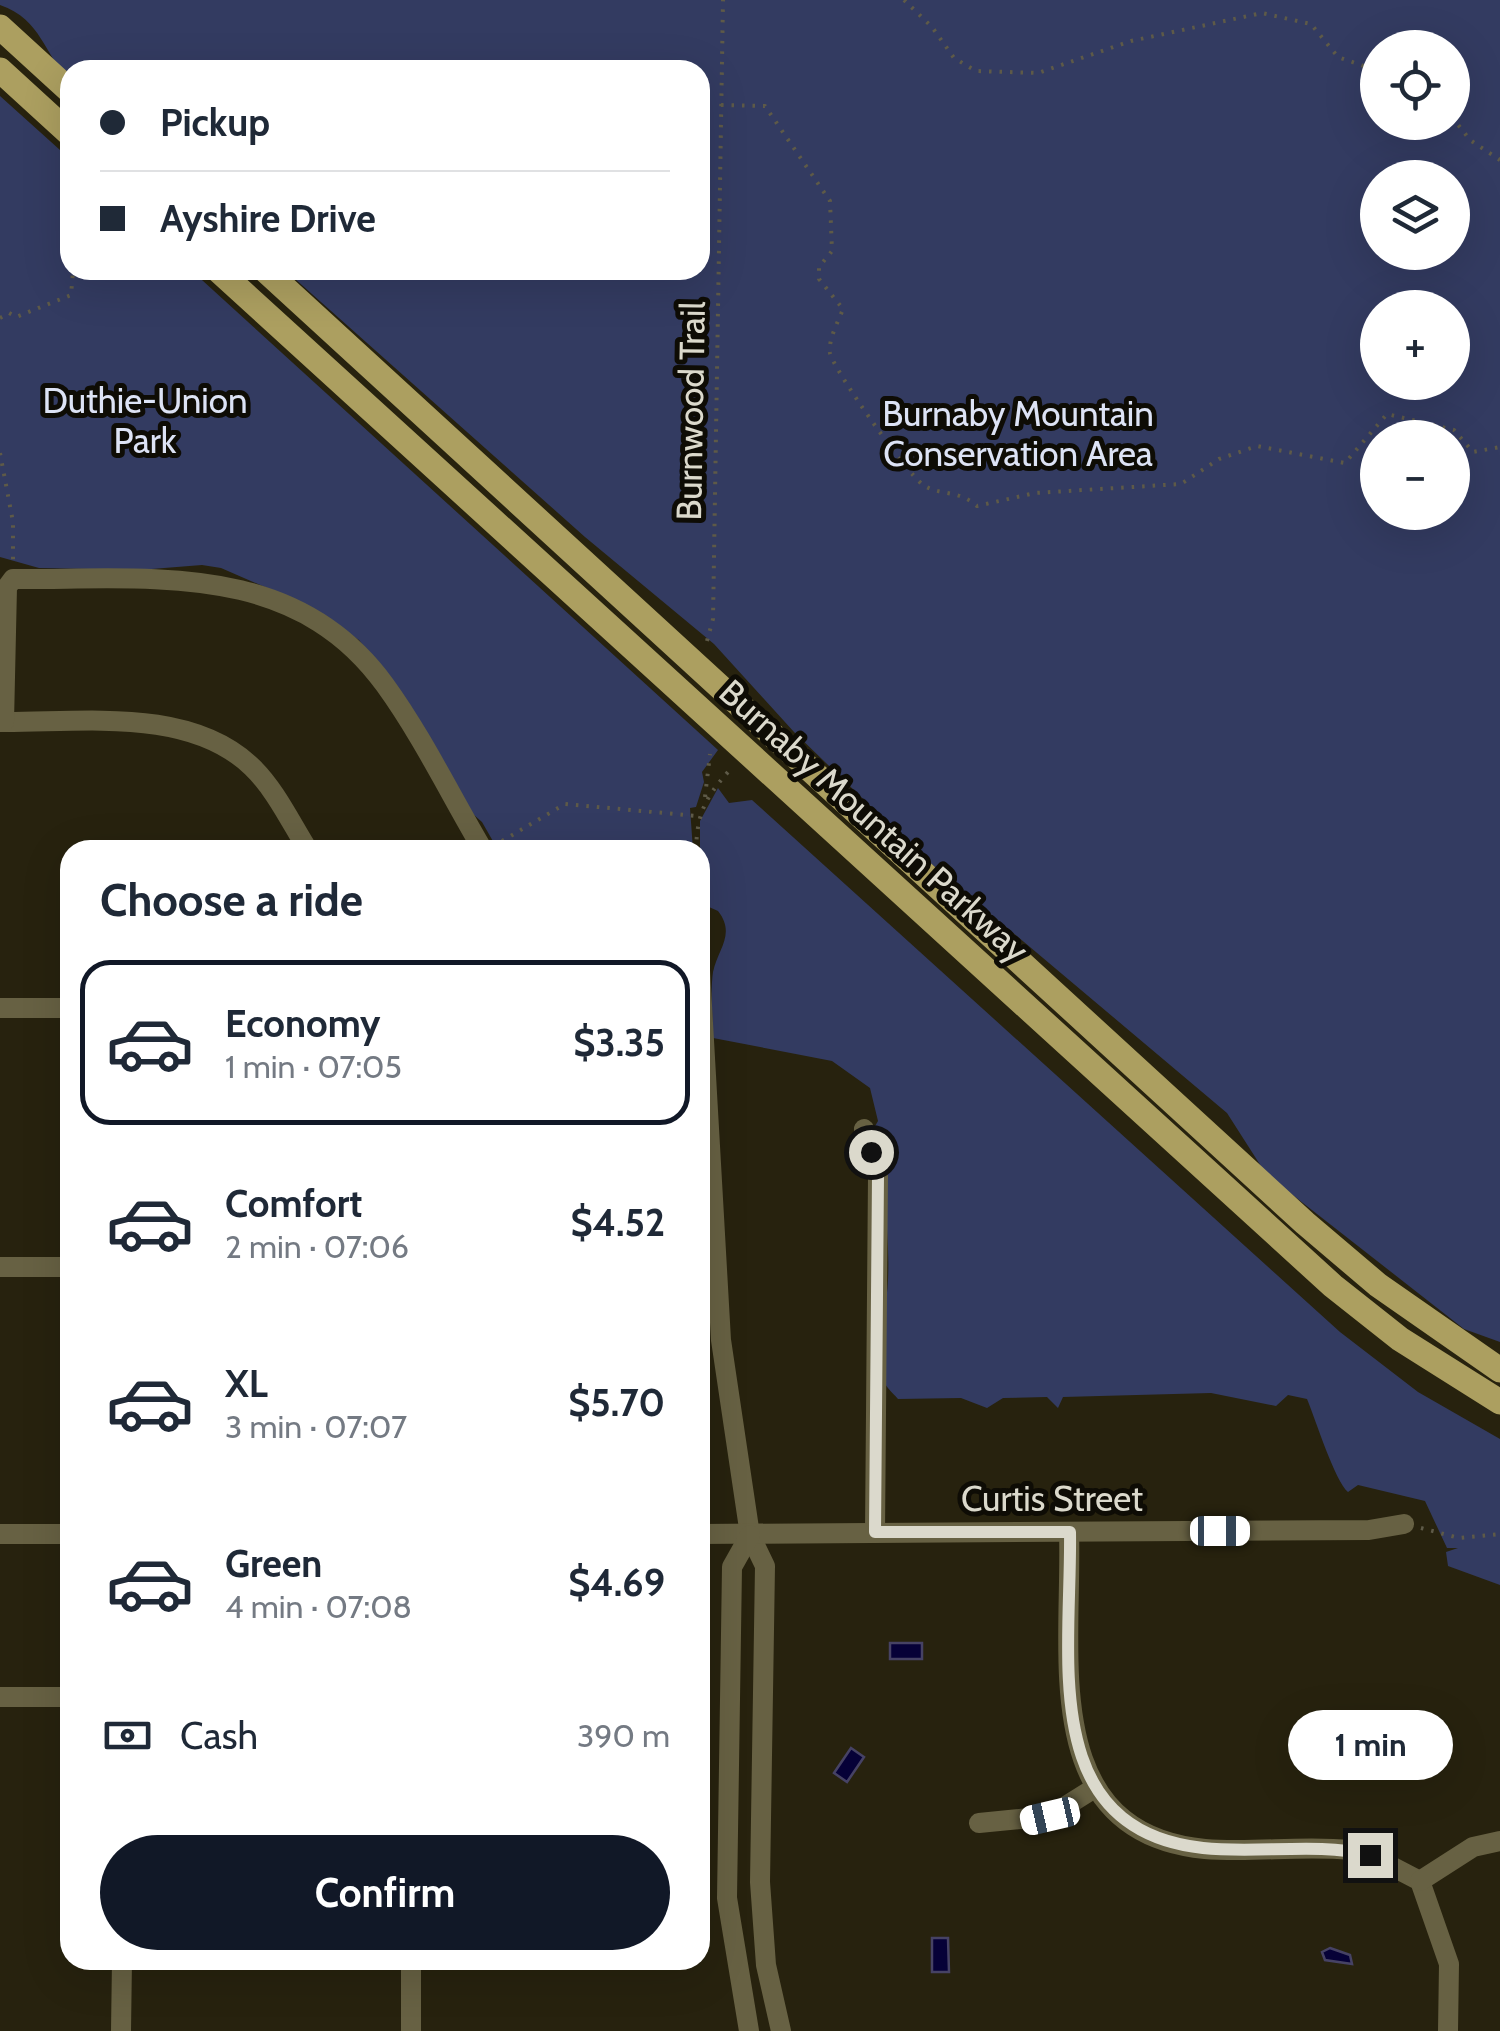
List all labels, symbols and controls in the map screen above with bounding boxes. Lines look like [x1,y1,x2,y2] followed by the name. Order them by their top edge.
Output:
[1360,30,1470,530] map controls
[1360,30,1470,140] button: locate
[160,99,270,146] text: Pickup
[1360,160,1470,270] button: layers
[160,195,376,242] text: Ayshire Drive
[1360,290,1470,400] button: +
[667,300,714,521] street label: Burnwood Trail
[42,379,248,462] park label: Duthie-Union Park
[882,392,1154,475] park label: Burnaby Mountain Conservation Area
[1360,420,1470,530] button: −
[711,670,1038,971] street label: Burnaby Mountain Parkway
[100,873,363,927] text: Choose a ride
[105,998,195,1088] icon: car
[225,1000,380,1047] text: Economy
[573,1019,665,1066] text: $3.35
[225,1047,402,1086] text: 1 min · 07:05
[849,1130,894,1175] route start
[105,1178,195,1268] icon: car
[225,1180,362,1227] text: Comfort
[570,1199,665,1246] text: $4.52
[225,1227,409,1266] text: 2 min · 07:06
[105,1358,195,1448] icon: car
[225,1360,268,1407] text: XL
[568,1379,665,1426] text: $5.70
[225,1407,407,1446] text: 3 min · 07:07
[961,1477,1143,1520] street label: Curtis Street
[1190,1516,1250,1546] car
[105,1538,195,1628] icon: car
[225,1540,322,1587] text: Green
[568,1559,665,1606] text: $4.69
[225,1587,412,1626] text: 4 min · 07:08
[100,1708,155,1763] icon: cash
[1288,1710,1452,1780] callout: 1 min
[180,1712,258,1759] text: Cash
[577,1716,670,1755] text: 390 m
[1334,1725,1407,1764] text: 1 min
[1017,1795,1083,1837] car
[1348,1833,1393,1878] route end
[100,1835,670,1950] button: Confirm

